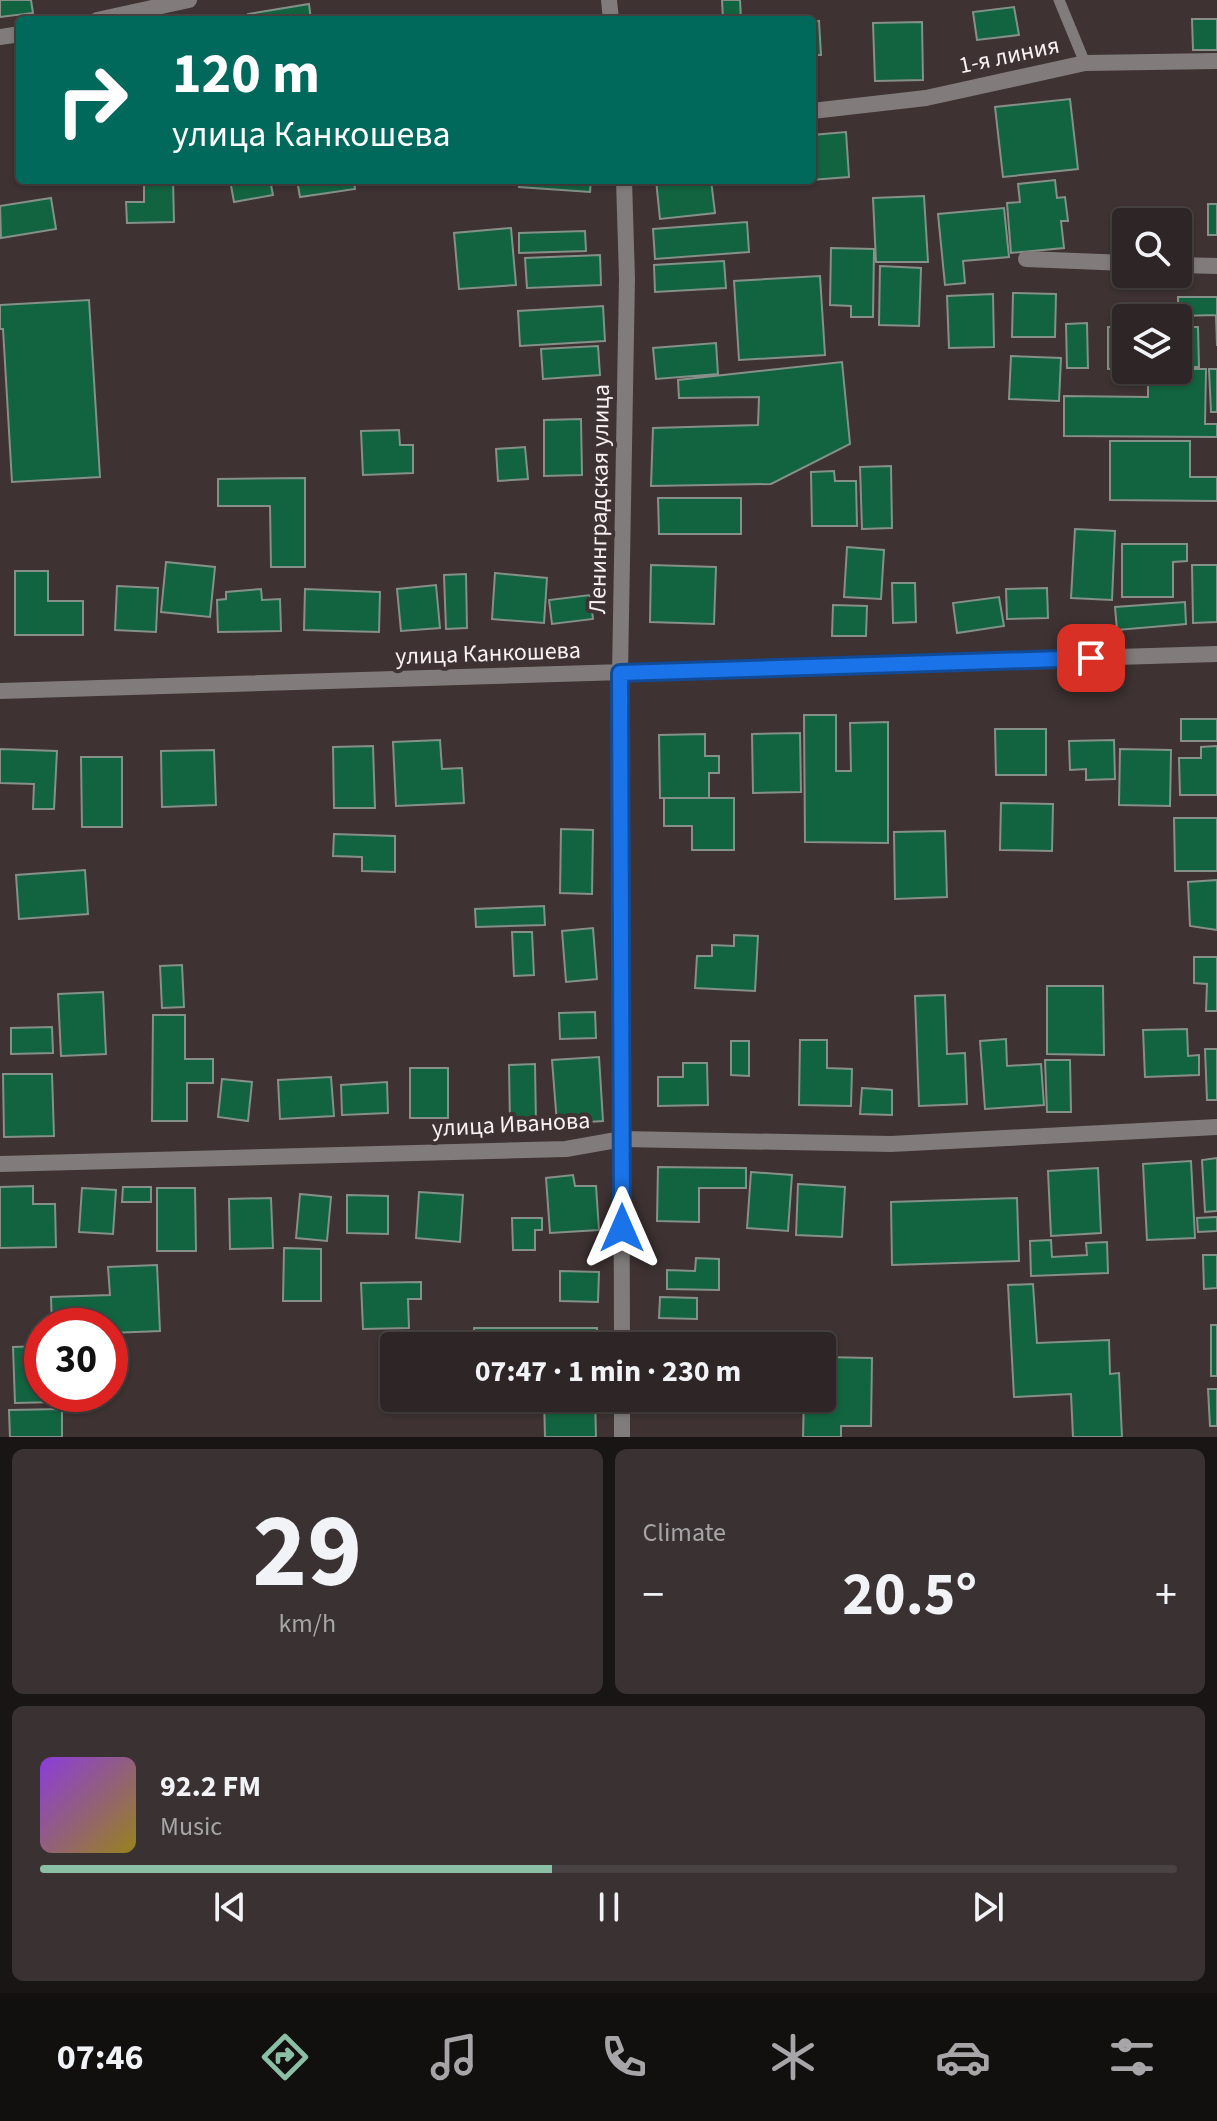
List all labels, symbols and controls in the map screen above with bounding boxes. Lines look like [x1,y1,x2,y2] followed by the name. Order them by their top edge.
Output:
[956,28,1063,83] street label: 1-я линия
[172,35,320,114] text: 120 m
[40,48,144,152] icon: right
[172,109,451,160] text: улица Канкошева
[1112,208,1192,384] map controls
[1112,208,1192,288] button: search
[1112,304,1192,384] button: layers
[580,384,619,614] street label: Ленинградская улица
[1057,624,1125,692] pin
[395,633,581,674] street label: улица Канкошева
[1069,636,1113,680] icon: arrive
[431,1103,591,1146] street label: улица Иванова
[580,1186,664,1270] position arrow
[24,1308,128,1412] speed limit sign: 30
[475,1350,741,1393] text: 07:47 · 1 min · 230 m
[252,1479,362,1627] text: 29
[643,1514,726,1551] text: Climate
[842,1553,977,1638] text: 20.5°
[643,1564,664,1627] text: −
[1155,1564,1177,1627] text: +
[278,1605,336,1642] text: km/h
[160,1765,261,1808] text: 92.2 FM
[160,1808,222,1845] text: Music
[208,1885,252,1929] icon: previous
[587,1885,631,1929] icon: pause
[966,1885,1010,1929] icon: next
[257,2029,313,2085] icon: directions
[426,2029,482,2085] icon: music
[596,2029,652,2085] icon: phone
[765,2029,821,2085] icon: climate
[935,2029,991,2085] icon: car
[1104,2029,1160,2085] icon: filters
[57,2032,144,2083] text: 07:46

